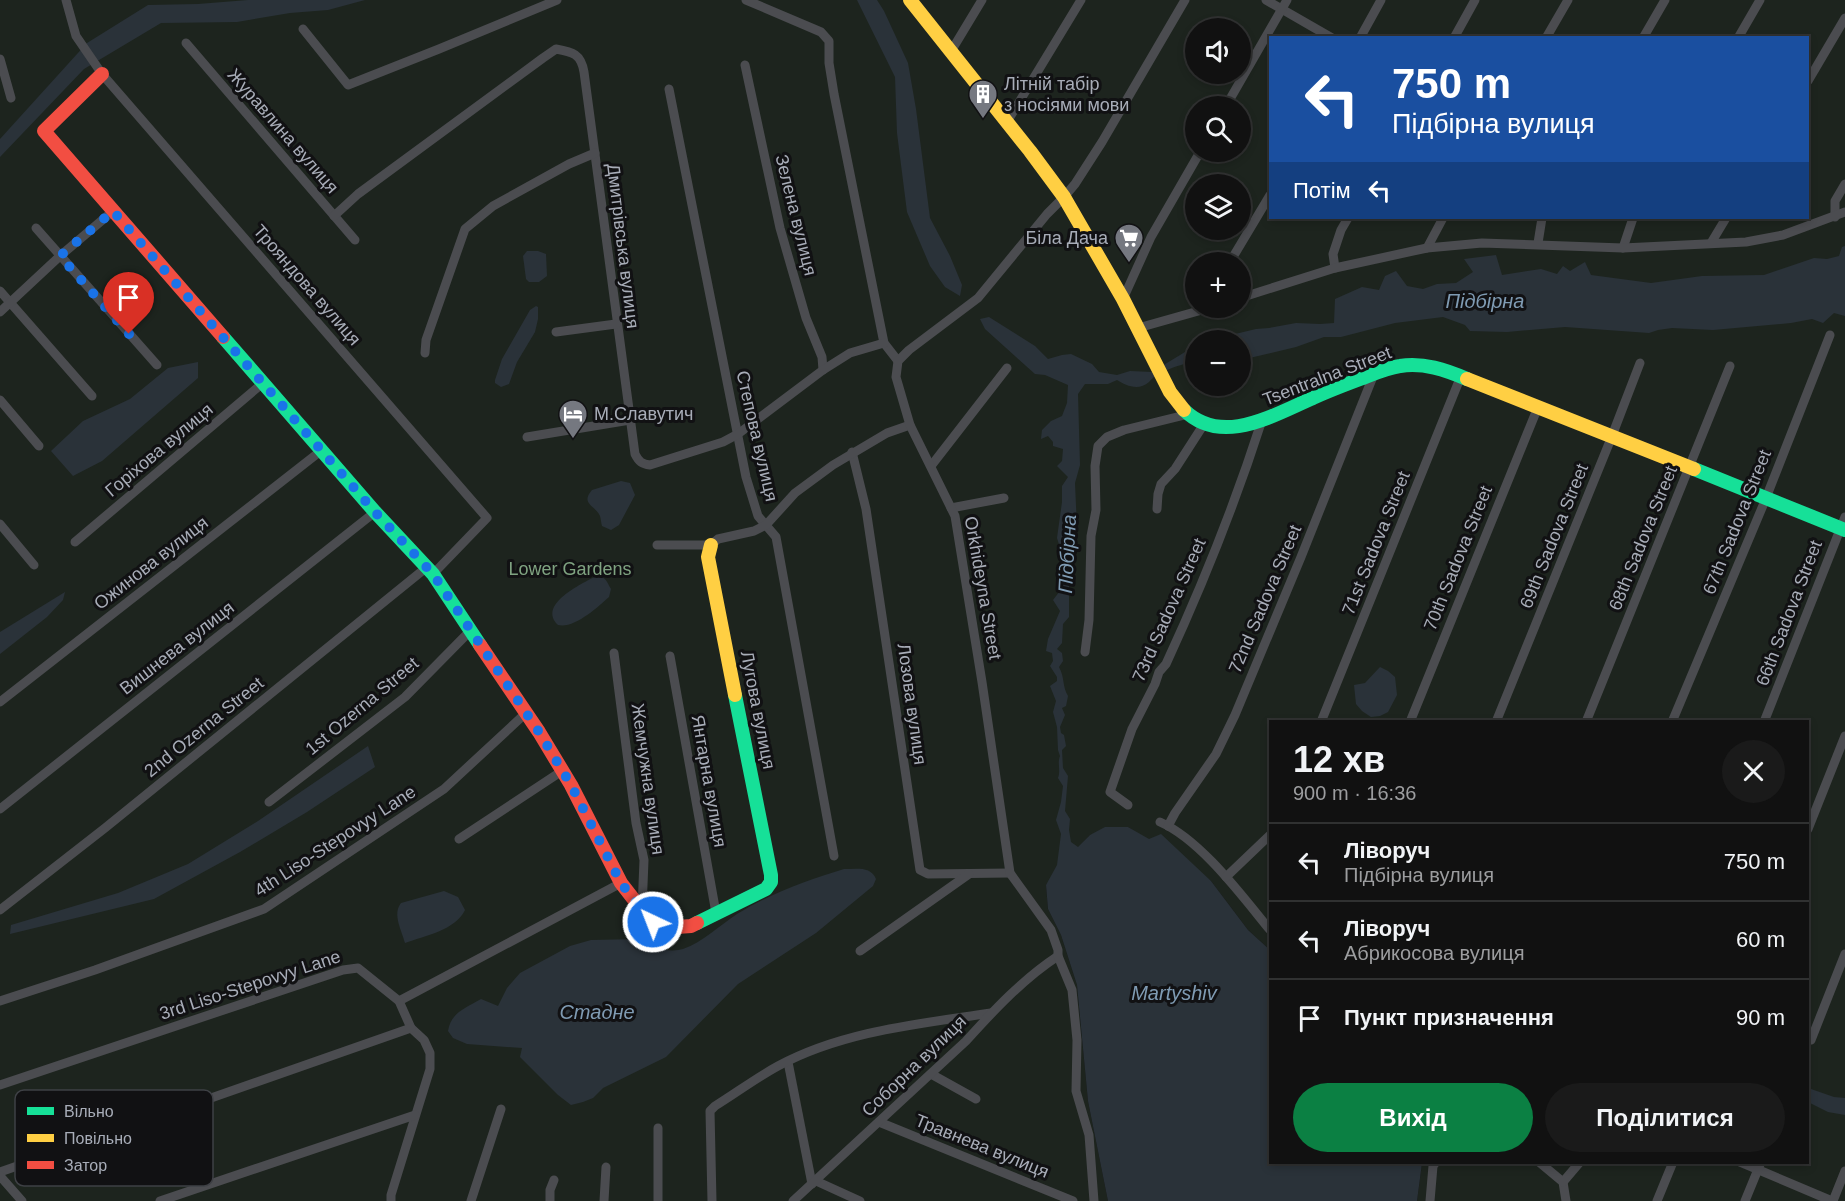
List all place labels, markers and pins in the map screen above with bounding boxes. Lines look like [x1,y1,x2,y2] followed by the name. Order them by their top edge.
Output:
[1004,74,1129,115] place label: Літній табір з носіями мови
[967,78,999,120] building icon: Літній табір з носіями мови
[1113,222,1145,264] supermarket icon: Біла Дача
[1025,228,1109,248] place label: Біла Дача
[103,272,154,334] pin
[557,398,589,440] hotel icon: М.Славутич
[594,404,693,424] place label: М.Славутич

